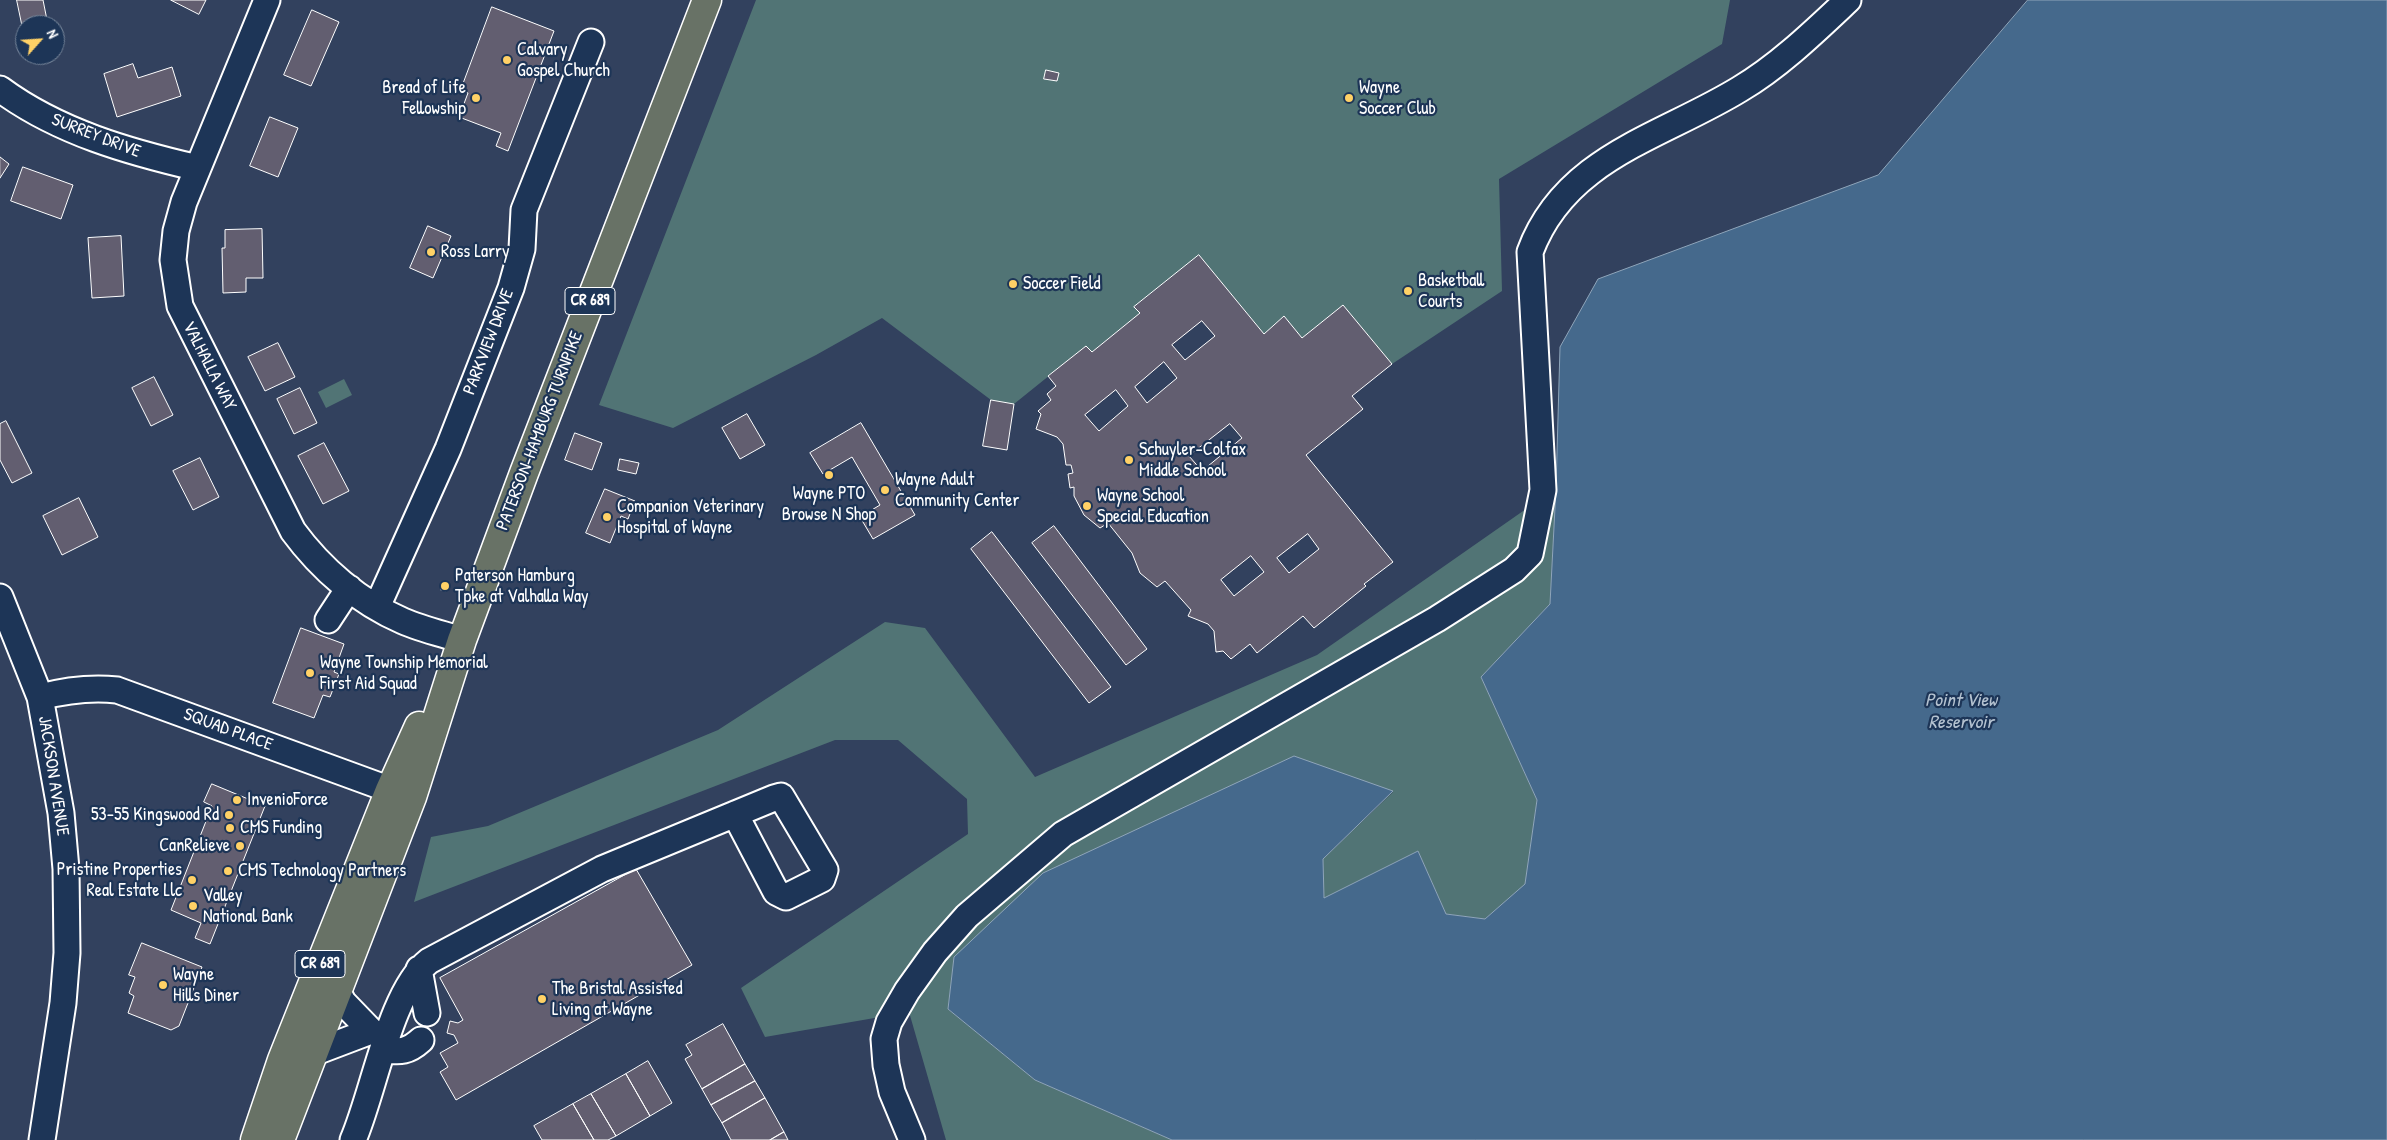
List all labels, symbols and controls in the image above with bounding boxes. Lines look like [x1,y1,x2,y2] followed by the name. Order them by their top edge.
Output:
[15,15,65,65] north arrow
[43,26,63,41] text: N
[517,39,610,82] place label: Calvary Gospel Church
[501,54,513,66] marker: Calvary Gospel Church
[382,77,466,120] place label: Bread of Life Fellowship
[1359,77,1436,120] place label: Wayne Soccer Club
[470,92,482,104] marker: Bread of Life Fellowship
[1343,92,1355,104] marker: Wayne Soccer Club
[48,109,144,163] street label: SURREY DRIVE
[441,241,510,263] place label: Ross Larry
[425,246,437,258] marker: Ross Larry
[1418,270,1484,312] place label: Basketball Courts
[1023,273,1100,295] place label: Soccer Field
[1007,278,1019,290] marker: Soccer Field
[1402,285,1414,297] marker: Basketball Courts
[459,286,519,398] street label: PARKVIEW DRIVE
[565,288,615,314] road number: CR 689
[177,318,241,414] street label: VALHALLA WAY
[492,328,588,534] street label: PATERSON-HAMBURG TURNPIKE
[1139,439,1246,482] place label: Schuyler-Colfax Middle School
[1123,454,1135,466] marker: Schuyler-Colfax Middle School
[823,469,835,481] marker: Wayne PTO Browse N Shop
[895,469,1019,512] place label: Wayne Adult Community Center
[782,483,876,526] place label: Wayne PTO Browse N Shop
[879,484,891,496] marker: Wayne Adult Community Center
[1097,485,1209,528] place label: Wayne School Special Education
[617,496,764,538] place label: Companion Veterinary Hospital of Wayne
[1081,500,1093,512] marker: Wayne School Special Education
[601,511,613,523] marker: Companion Veterinary Hospital of Wayne
[455,565,589,608] place label: Paterson Hamburg Tpke at Valhalla Way
[439,580,451,592] marker: Paterson Hamburg Tpke at Valhalla Way
[320,652,488,694] place label: Wayne Township Memorial First Aid Squad
[304,667,316,679] marker: Wayne Township Memorial First Aid Squad
[1925,690,1997,734] water label: Point View Reservoir
[180,704,276,756] street label: SQUAD PLACE
[33,715,73,837] street label: JACKSON AVENUE
[247,789,328,811] place label: InvenioForce
[231,794,243,806] marker: InvenioForce
[91,804,219,826] place label: 53-55 Kingswood Rd
[223,809,235,821] marker: 53-55 Kingswood Rd
[240,817,322,839] place label: CMS Funding
[224,822,236,834] marker: CMS Funding
[159,835,230,857] place label: CanRelieve
[234,840,246,852] marker: CanRelieve
[57,859,182,902] place label: Pristine Properties Real Estate Llc
[238,860,406,882] place label: CMS Technology Partners
[222,865,234,877] marker: CMS Technology Partners
[186,874,198,886] marker: Pristine Properties Real Estate Llc
[203,885,293,928] place label: Valley National Bank
[187,900,199,912] marker: Valley National Bank
[295,951,345,978] road number: CR 689
[173,964,239,1006] place label: Wayne Hills Diner
[552,978,682,1021] place label: The Bristal Assisted Living at Wayne
[157,979,169,991] marker: Wayne Hills Diner
[536,993,548,1005] marker: The Bristal Assisted Living at Wayne

